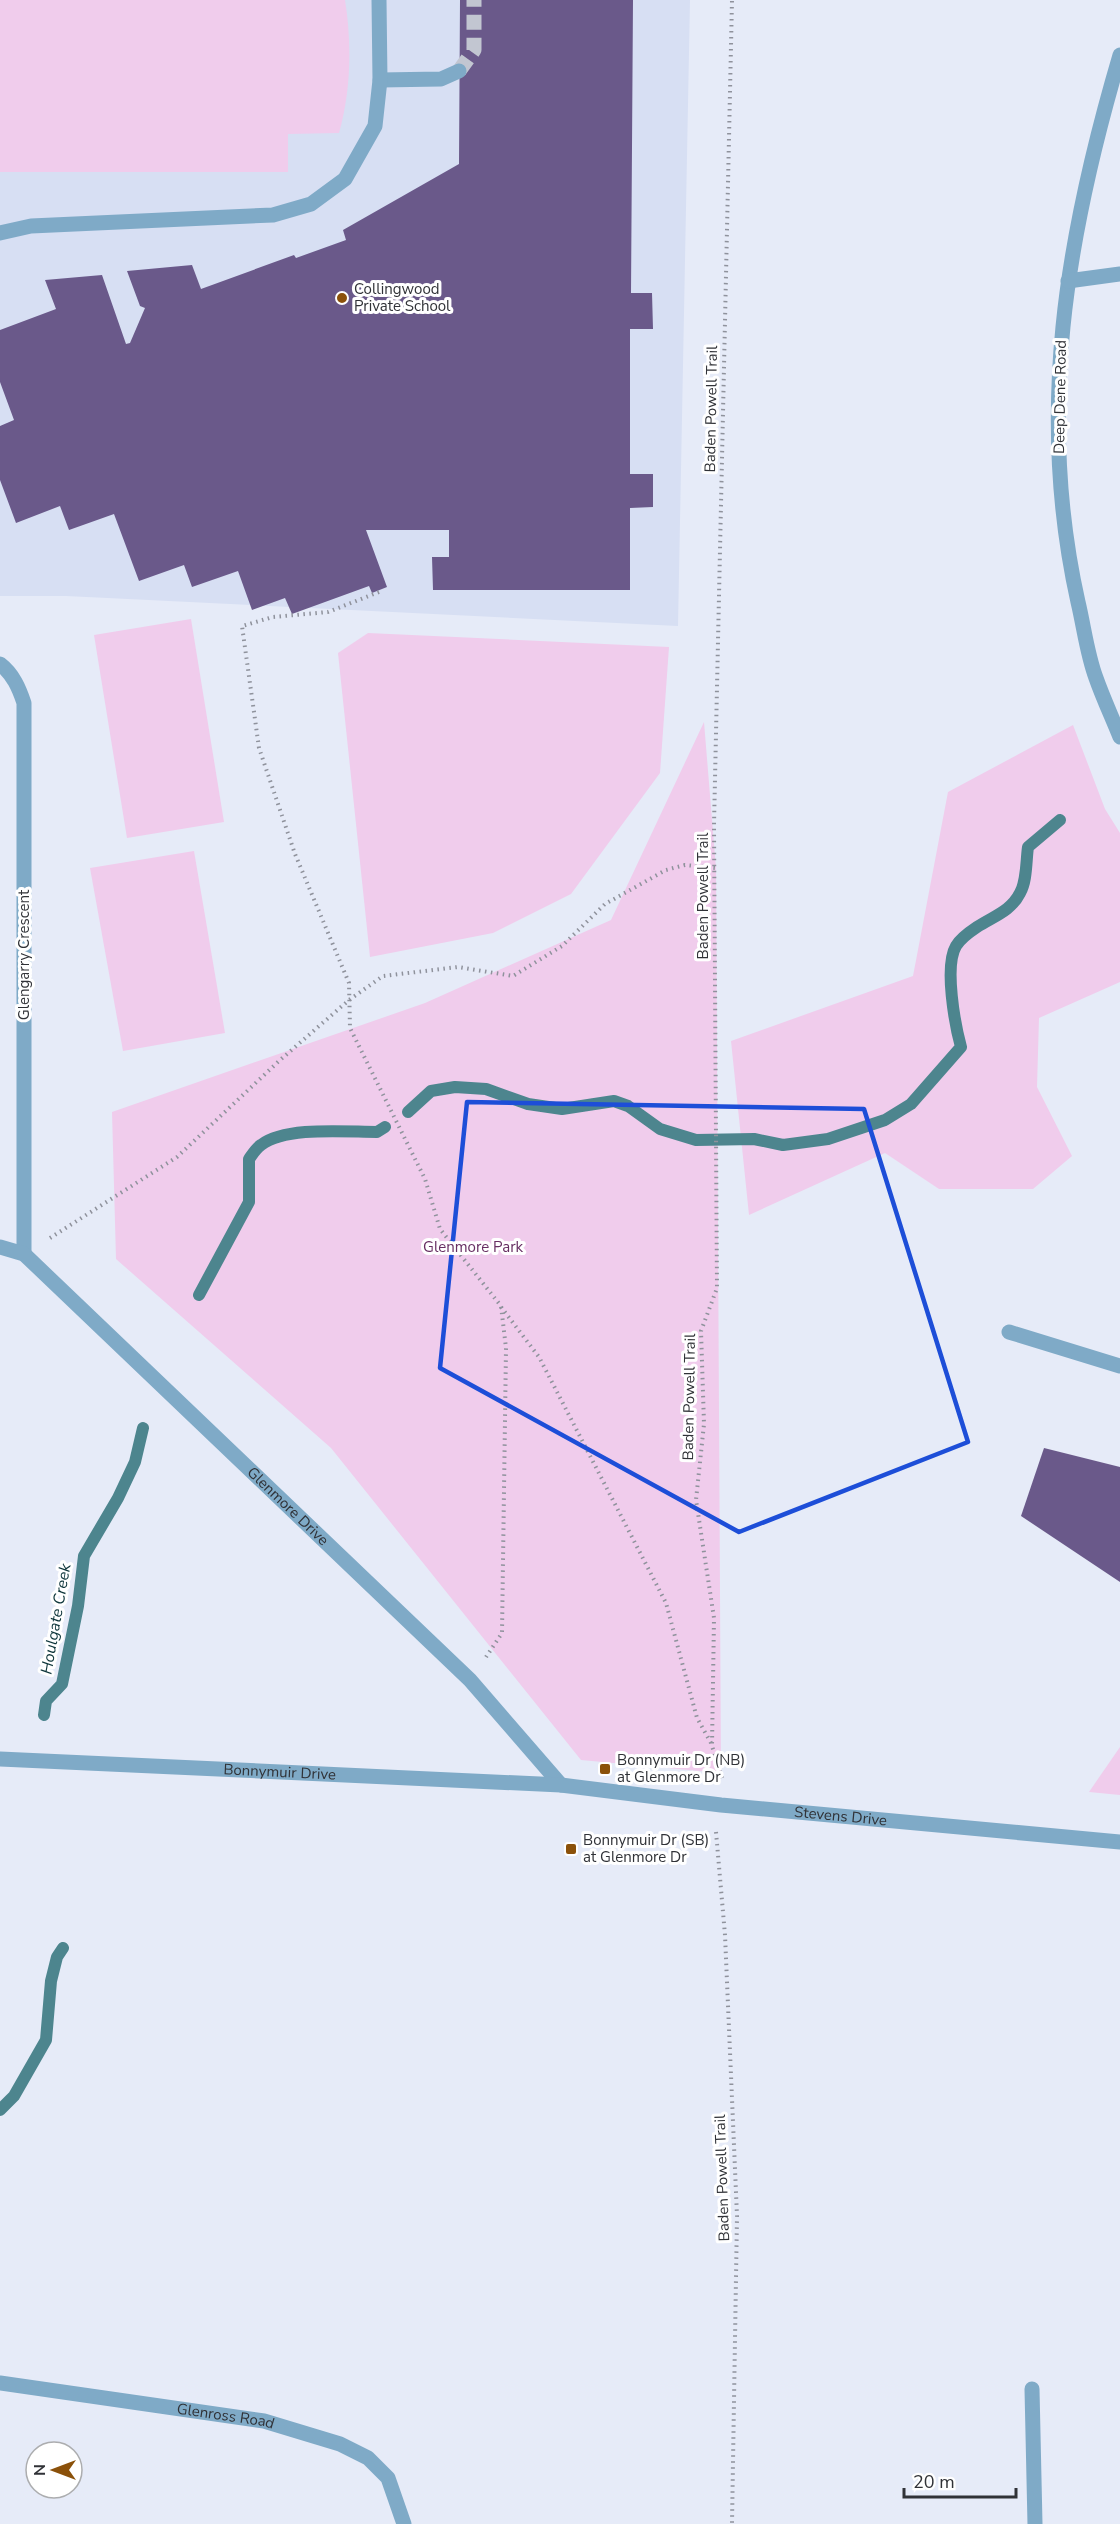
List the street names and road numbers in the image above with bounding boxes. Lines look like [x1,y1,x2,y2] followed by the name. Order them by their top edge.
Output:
[1049,340,1071,454] street label: Deep Dene Road
[700,345,722,473] street label: Baden Powell Trail
[693,832,713,959] street label: Baden Powell Trail
[14,889,34,1020] street label: Glengarry Crescent
[678,1333,700,1461] street label: Baden Powell Trail
[243,1462,333,1550] street label: Glenmore Drive
[223,1759,337,1785] street label: Bonnymuir Drive
[793,1802,888,1830] street label: Stevens Drive
[710,2114,734,2242] street label: Baden Powell Trail
[175,2399,277,2434] street label: Glenross Road

